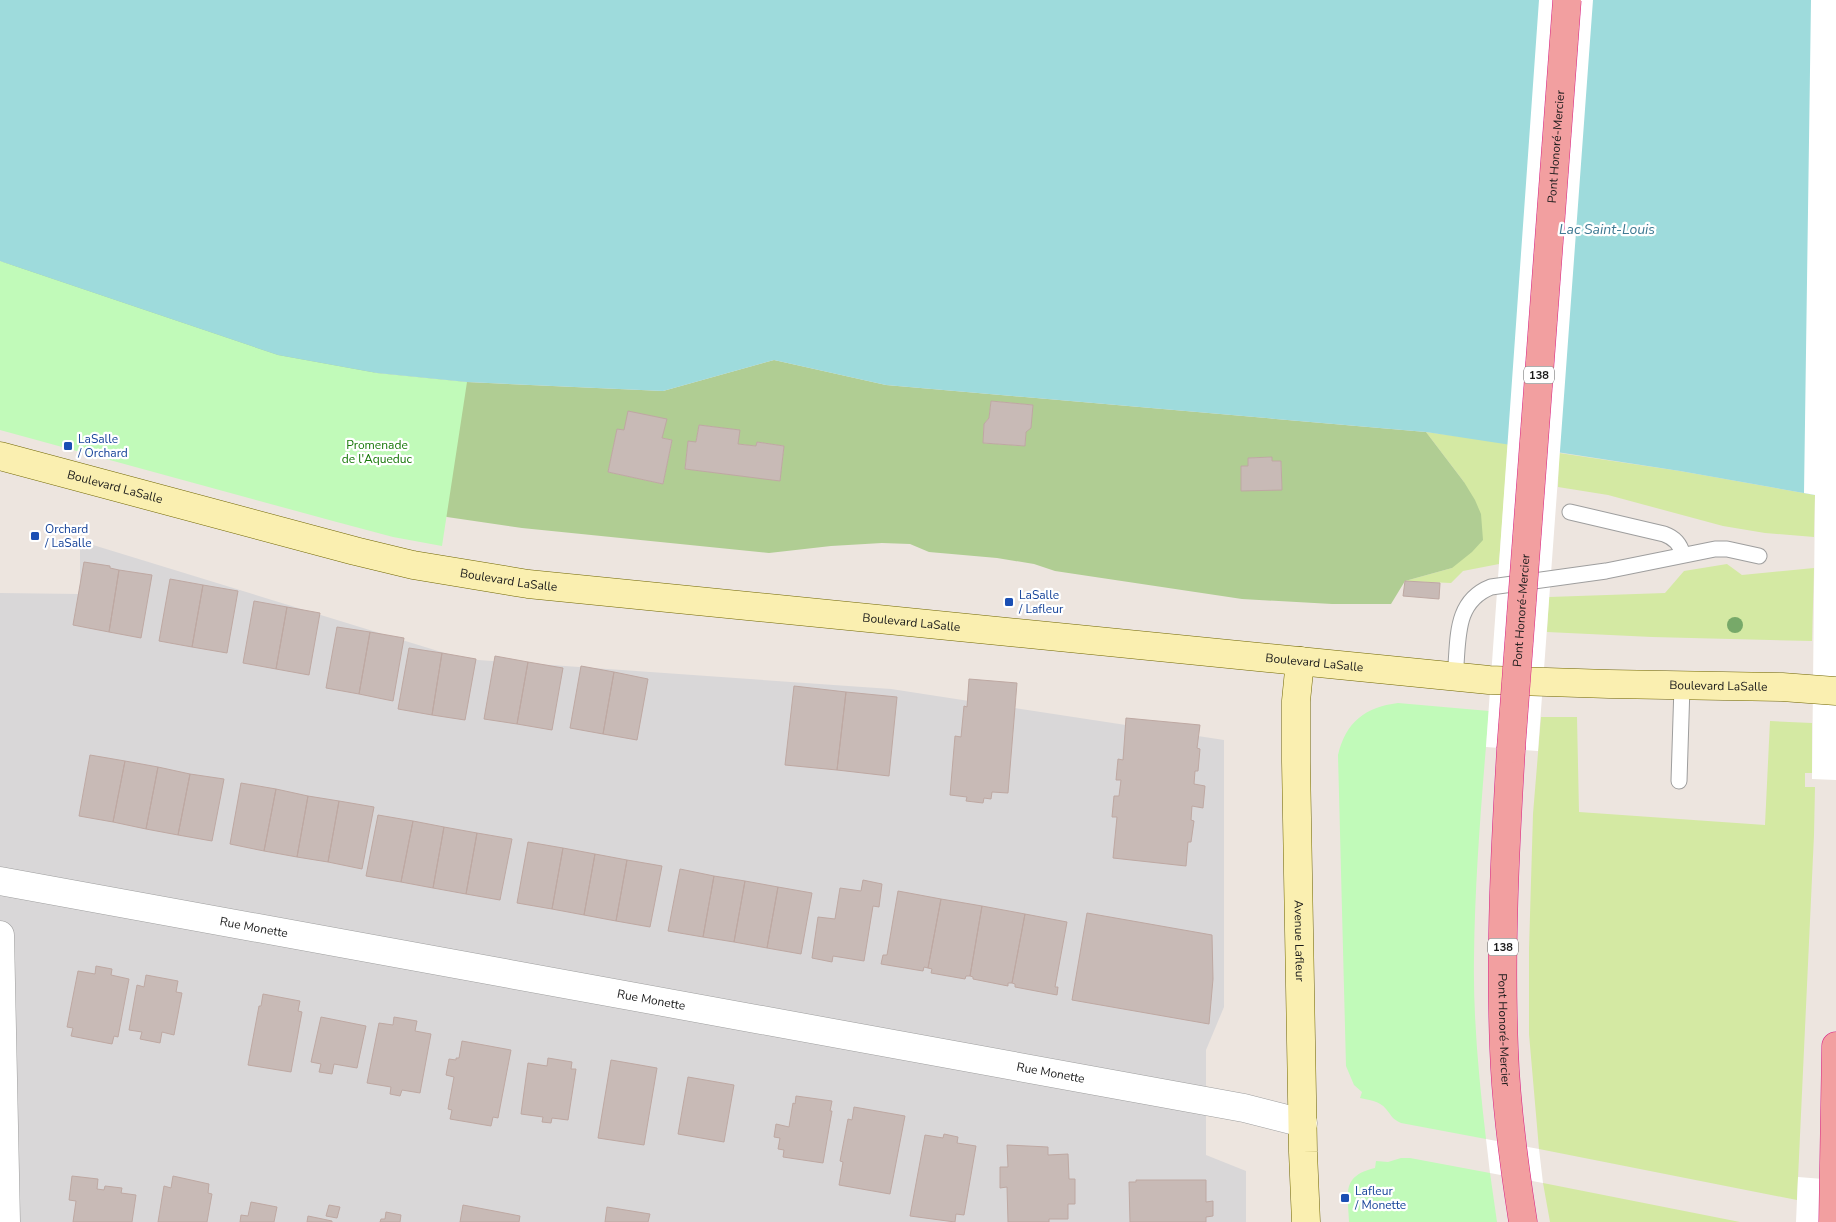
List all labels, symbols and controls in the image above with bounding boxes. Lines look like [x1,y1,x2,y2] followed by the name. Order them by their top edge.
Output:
[1544,89,1568,204] street label: Pont Honoré-Mercier
[1559,220,1655,239] water label: Lac Saint-Louis
[1524,366,1554,384] road number: 138
[77,431,128,461] place label: LaSalle / Orchard
[342,437,413,467] park label: Promenade de l'Aqueduc
[62,440,74,452] marker: LaSalle / Orchard
[65,466,164,507] street label: Boulevard LaSalle
[44,521,92,551] place label: Orchard / LaSalle
[29,530,41,542] marker: Orchard / LaSalle
[1509,553,1534,667] street label: Pont Honoré-Mercier
[459,565,558,595] street label: Boulevard LaSalle
[1018,587,1064,617] place label: LaSalle / Lafleur
[1003,596,1015,608] marker: LaSalle / Lafleur
[862,609,961,635] street label: Boulevard LaSalle
[1265,650,1364,675] street label: Boulevard LaSalle
[1669,677,1768,695] street label: Boulevard LaSalle
[1290,900,1308,983] street label: Avenue Lafleur
[218,913,289,941] street label: Rue Monette
[1488,939,1518,956] road number: 138
[1495,973,1514,1088] street label: Pont Honoré-Mercier
[616,986,687,1014] street label: Rue Monette
[1015,1059,1086,1087] street label: Rue Monette
[1354,1183,1406,1213] place label: Lafleur / Monette
[1339,1192,1351,1204] marker: Lafleur / Monette

